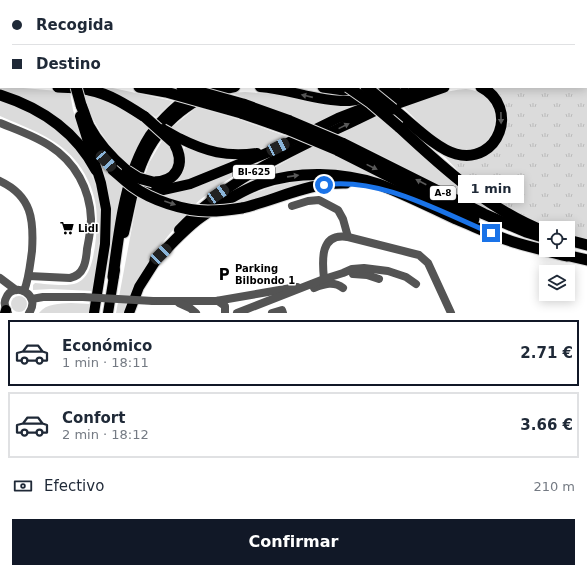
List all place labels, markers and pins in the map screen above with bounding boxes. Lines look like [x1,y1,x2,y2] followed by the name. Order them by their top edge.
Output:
[59,220,75,236] supermarket icon: Lidl
[78,223,98,234] place label: Lidl
[235,263,295,286] place label: Parking Bilbondo 1
[216,266,232,282] parking icon: Parking Bilbondo 1

